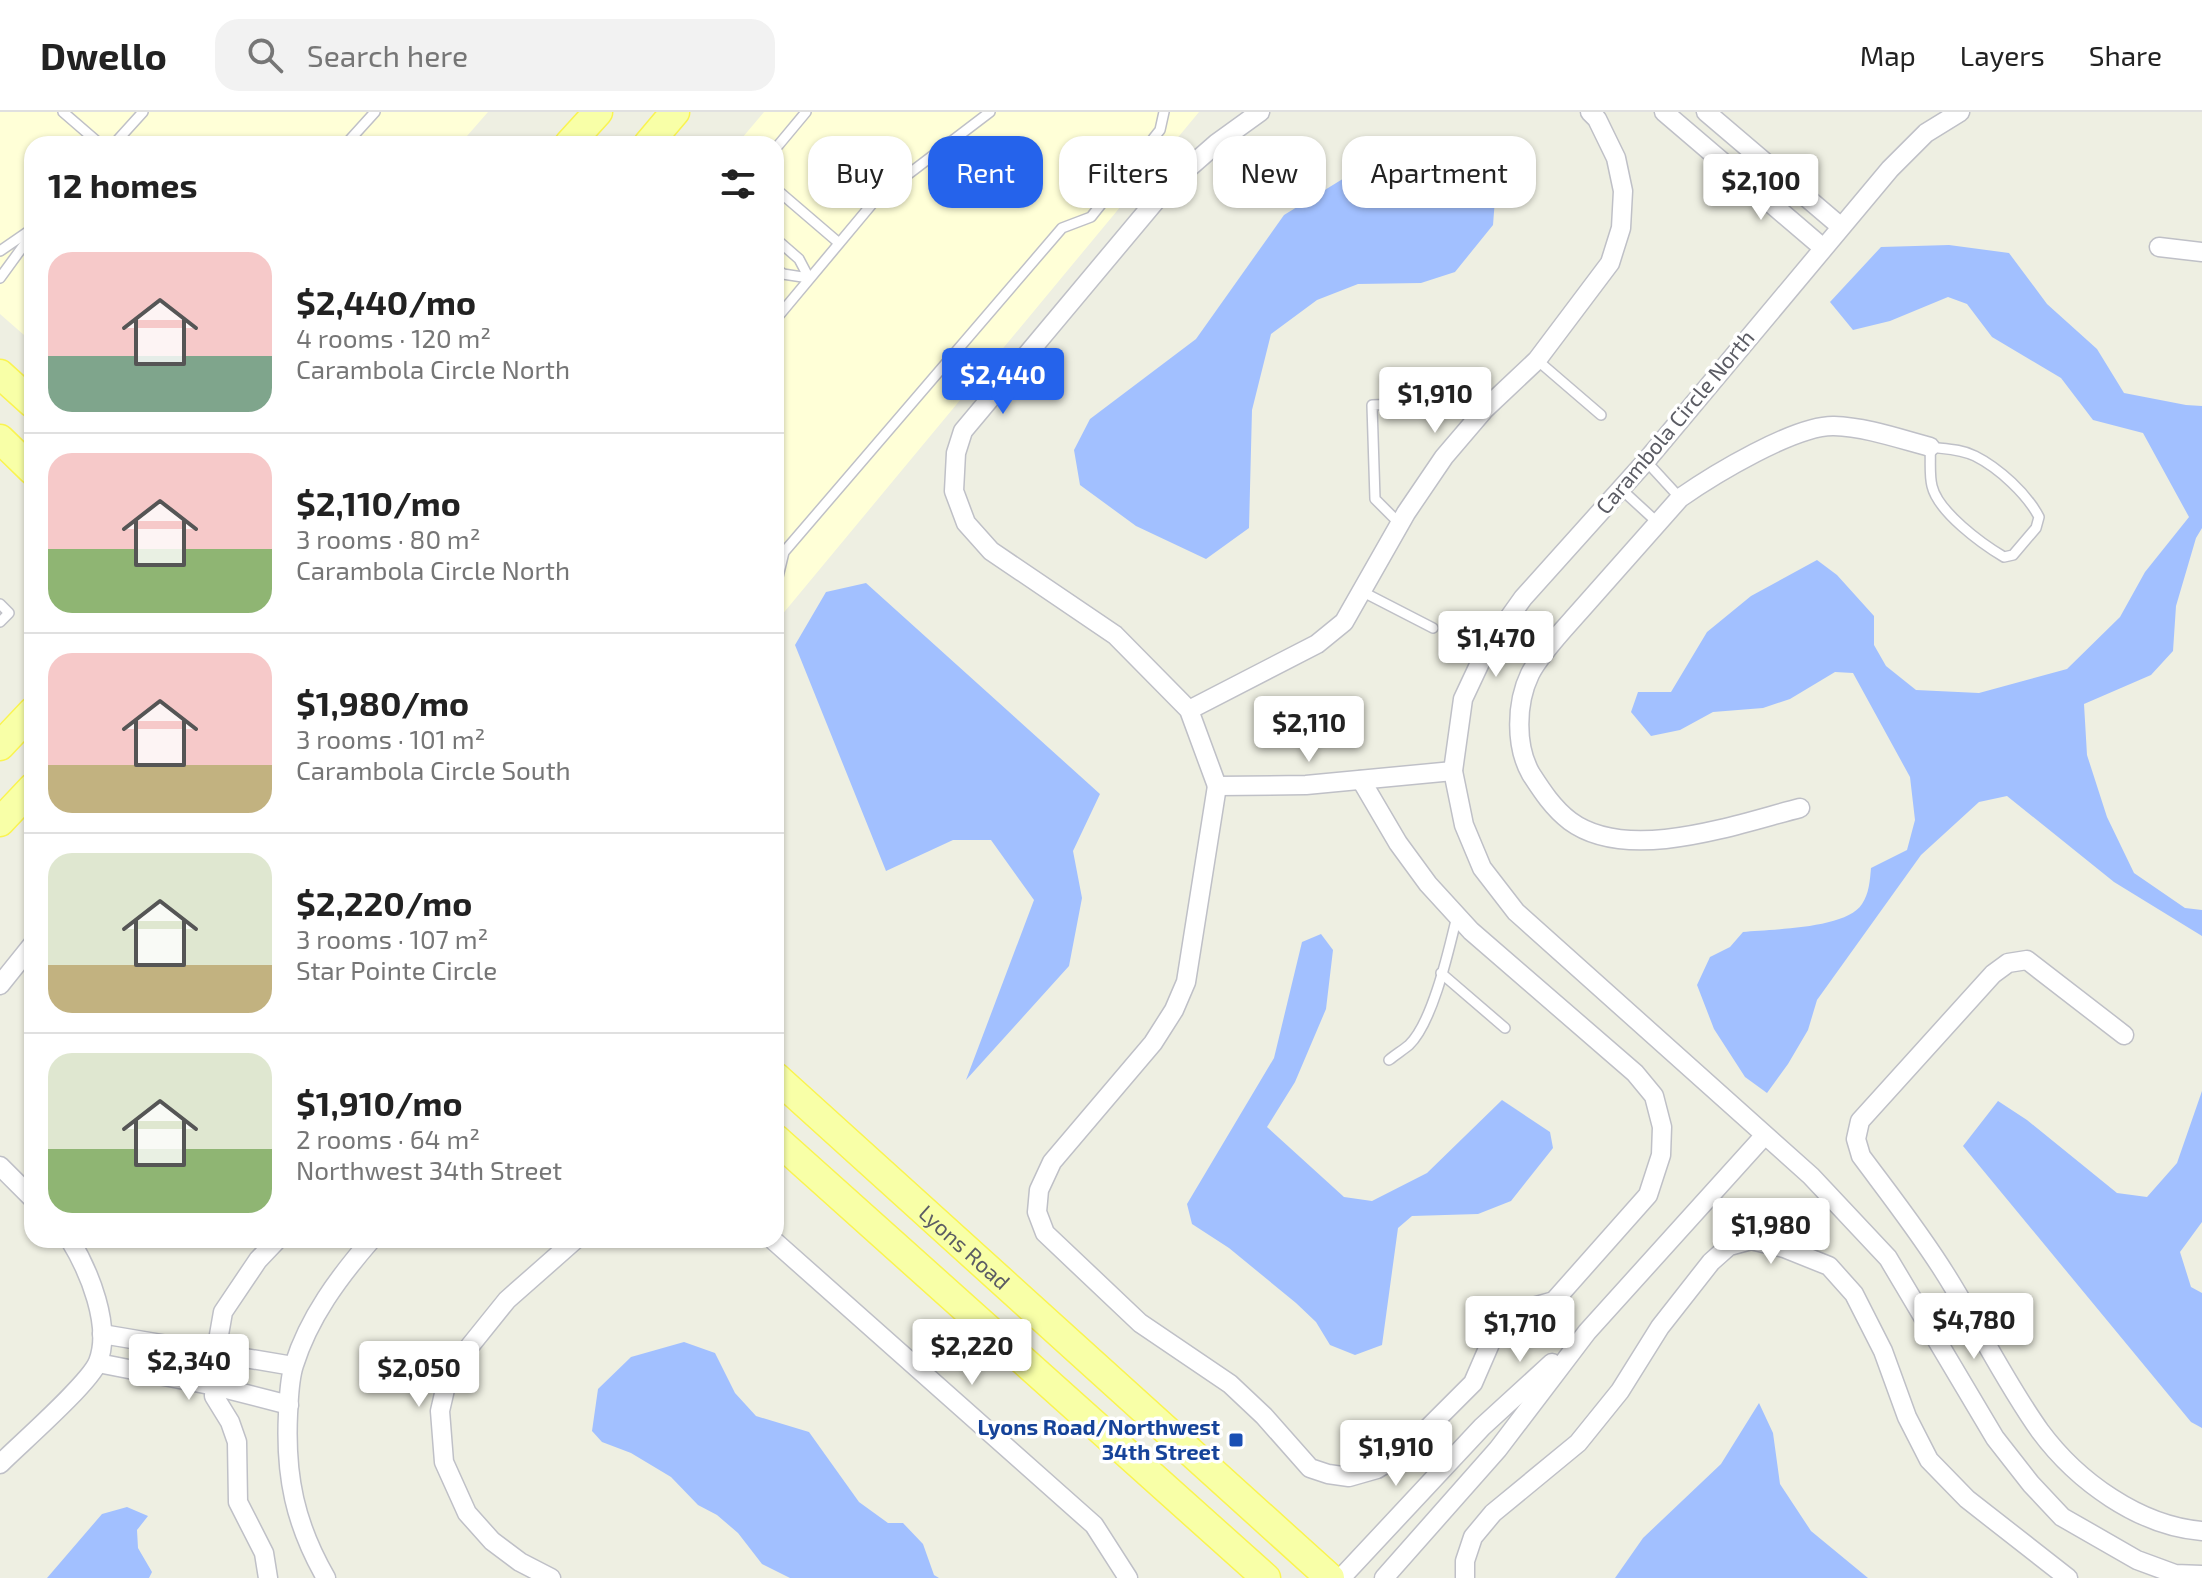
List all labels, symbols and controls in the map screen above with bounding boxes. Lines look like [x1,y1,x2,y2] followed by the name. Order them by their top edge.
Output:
[215,19,775,91] search box
[40,32,167,78] text: Dwello
[243,33,287,77] icon: search
[307,37,468,73] text: Search here
[1860,38,1916,72] text: Map
[1960,38,2045,72] text: Layers
[2089,38,2162,72] text: Share
[808,136,912,208] chip: Buy
[928,136,1043,208] chip: Rent
[1059,136,1197,208] chip: Filters
[1213,136,1326,208] chip: New
[1342,136,1536,208] chip: Apartment
[1696,154,1826,222] pin: $2,100
[716,162,760,206] icon: filters
[48,164,197,205] text: 12 homes
[1721,164,1801,195] text: $2,100
[296,281,476,322] text: $2,440/mo
[112,284,208,380] icon: home
[296,322,491,353] text: 4 rooms · 120 m²
[1590,324,1759,519] street label: Carambola Circle North
[938,348,1068,416] pin: $2,440
[296,353,570,384] text: Carambola Circle North
[960,358,1046,389] text: $2,440
[1370,367,1500,435] pin: $1,910
[1397,377,1473,408] text: $1,910
[296,482,461,523] text: $2,110/mo
[112,485,208,581] icon: home
[296,523,480,554] text: 3 rooms · 80 m²
[296,554,570,585] text: Carambola Circle North
[1431,611,1561,679] pin: $1,470
[1456,621,1536,652] text: $1,470
[296,682,469,723] text: $1,980/mo
[112,685,208,781] icon: home
[1244,696,1374,764] pin: $2,110
[1272,706,1346,737] text: $2,110
[296,723,485,754] text: 3 rooms · 101 m²
[296,754,571,785] text: Carambola Circle South
[296,882,472,923] text: $2,220/mo
[112,885,208,981] icon: home
[296,923,488,954] text: 3 rooms · 107 m²
[296,954,497,985] text: Star Pointe Circle
[296,1082,463,1123] text: $1,910/mo
[112,1085,208,1181] icon: home
[296,1123,480,1154] text: 2 rooms · 64 m²
[296,1154,562,1185] text: Northwest 34th Street
[1706,1198,1836,1266] pin: $1,980
[914,1199,1016,1294] street label: Lyons Road
[1731,1208,1811,1239] text: $1,980
[1909,1293,2039,1361] pin: $4,780
[1455,1296,1585,1364] pin: $1,710
[1932,1303,2016,1334] text: $4,780
[1483,1306,1557,1337] text: $1,710
[907,1319,1037,1387] pin: $2,220
[930,1329,1014,1360] text: $2,220
[124,1334,254,1402] pin: $2,340
[354,1341,484,1409] pin: $2,050
[147,1344,231,1375] text: $2,340
[377,1351,461,1382] text: $2,050
[977,1413,1220,1464] place label: Lyons Road/Northwest 34th Street
[1331,1420,1461,1488] pin: $1,910
[1358,1430,1434,1461] text: $1,910
[1227,1431,1245,1449] marker: Lyons Road/Northwest 34th Street

